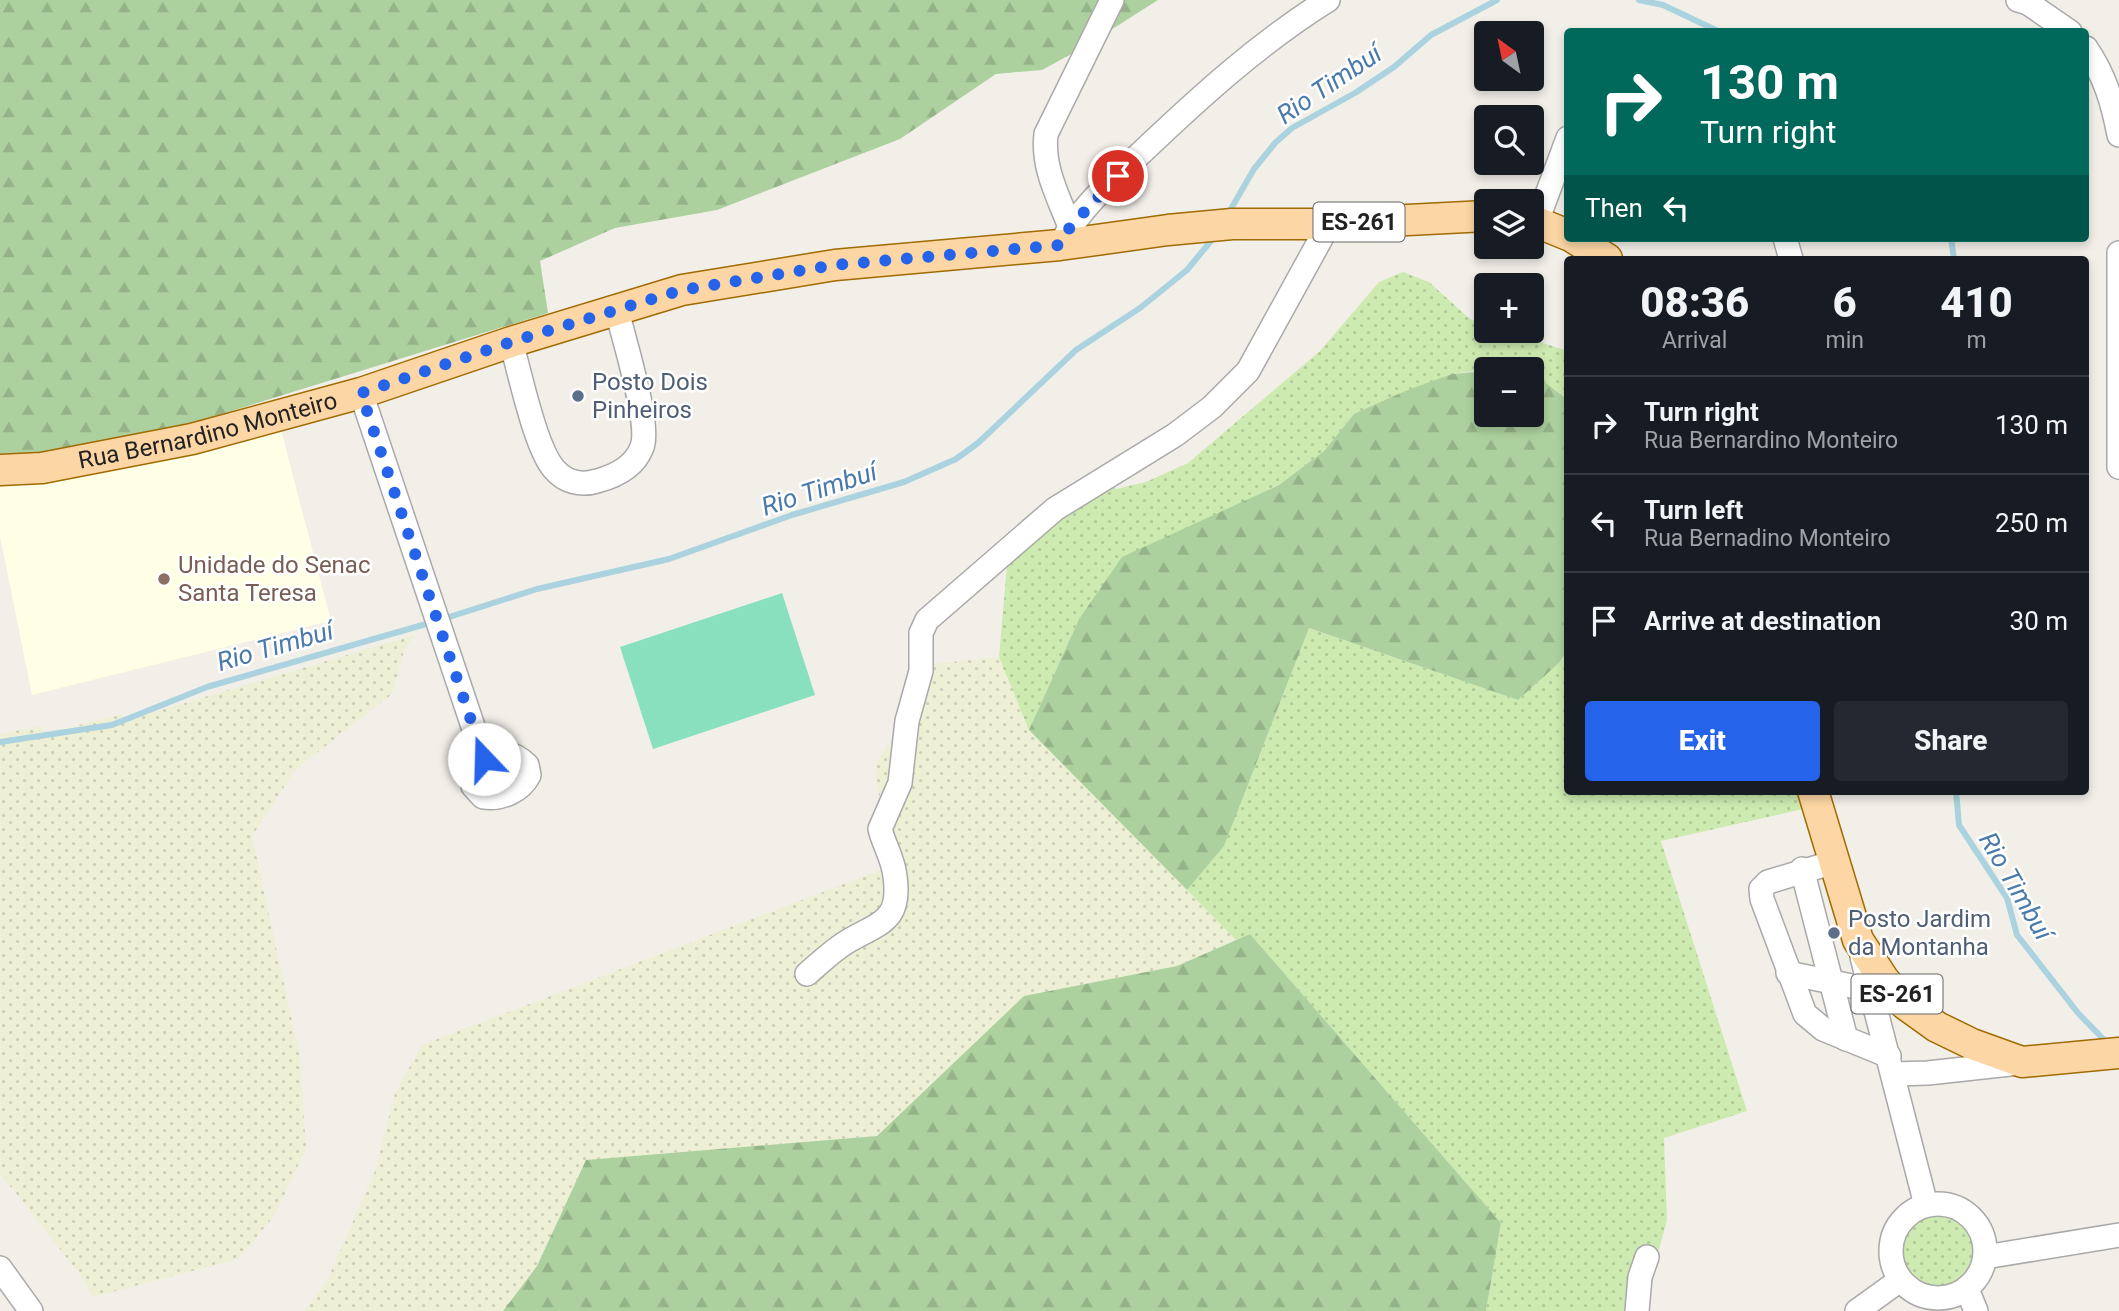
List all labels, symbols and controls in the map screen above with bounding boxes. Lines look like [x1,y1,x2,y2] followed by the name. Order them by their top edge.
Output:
[1474,21,1544,91] north arrow
[1474,21,1544,427] map controls
[1271,36,1390,130] water label: Rio Timbuí
[1700,54,1839,111] text: 130 m
[1585,56,1676,147] icon: right
[1474,105,1544,175] button: search
[1700,113,1836,151] text: Turn right
[1088,146,1148,206] pin
[1099,157,1137,195] icon: arrive
[1474,189,1544,259] button: layers
[1657,189,1695,227] icon: left
[1585,193,1643,223] text: Then
[1314,202,1404,242] road number: ES-261
[1474,273,1544,343] button: +
[1640,278,1749,327] text: 08:36
[1833,278,1857,327] text: 6
[1940,278,2013,327] text: 410
[1662,327,1727,354] text: Arrival
[1825,327,1864,354] text: min
[1966,327,1987,354] text: m
[1474,357,1544,427] button: −
[592,368,708,424] place label: Posto Dois Pinheiros
[76,386,340,475] street label: Rua Bernardino Monteiro
[570,388,586,404] marker: Posto Dois Pinheiros
[1644,397,1759,427] text: Turn right
[1585,406,1623,444] icon: right
[1995,410,2068,440] text: 130 m
[1644,427,1898,454] text: Rua Bernardino Monteiro
[758,455,884,522] water label: Rio Timbuí
[1644,495,1743,525] text: Turn left
[1585,504,1623,542] icon: left
[1995,508,2068,538] text: 250 m
[1644,525,1891,552] text: Rua Bernadino Monteiro
[178,551,370,607] place label: Unidade do Senac Santa Teresa
[156,571,172,587] marker: Unidade do Senac Santa Teresa
[1585,602,1623,640] icon: arrive
[1644,606,1881,636] text: Arrive at destination
[2010,606,2068,636] text: 30 m
[213,614,340,677] water label: Rio Timbuí
[1585,701,1820,781] button: Exit
[1834,701,2068,781] button: Share
[447,722,521,796] position arrow
[1973,827,2061,949] water label: Rio Timbuí
[1848,905,1991,961] place label: Posto Jardim da Montanha
[1826,925,1842,941] marker: Posto Jardim da Montanha
[1852,974,1942,1014] road number: ES-261

